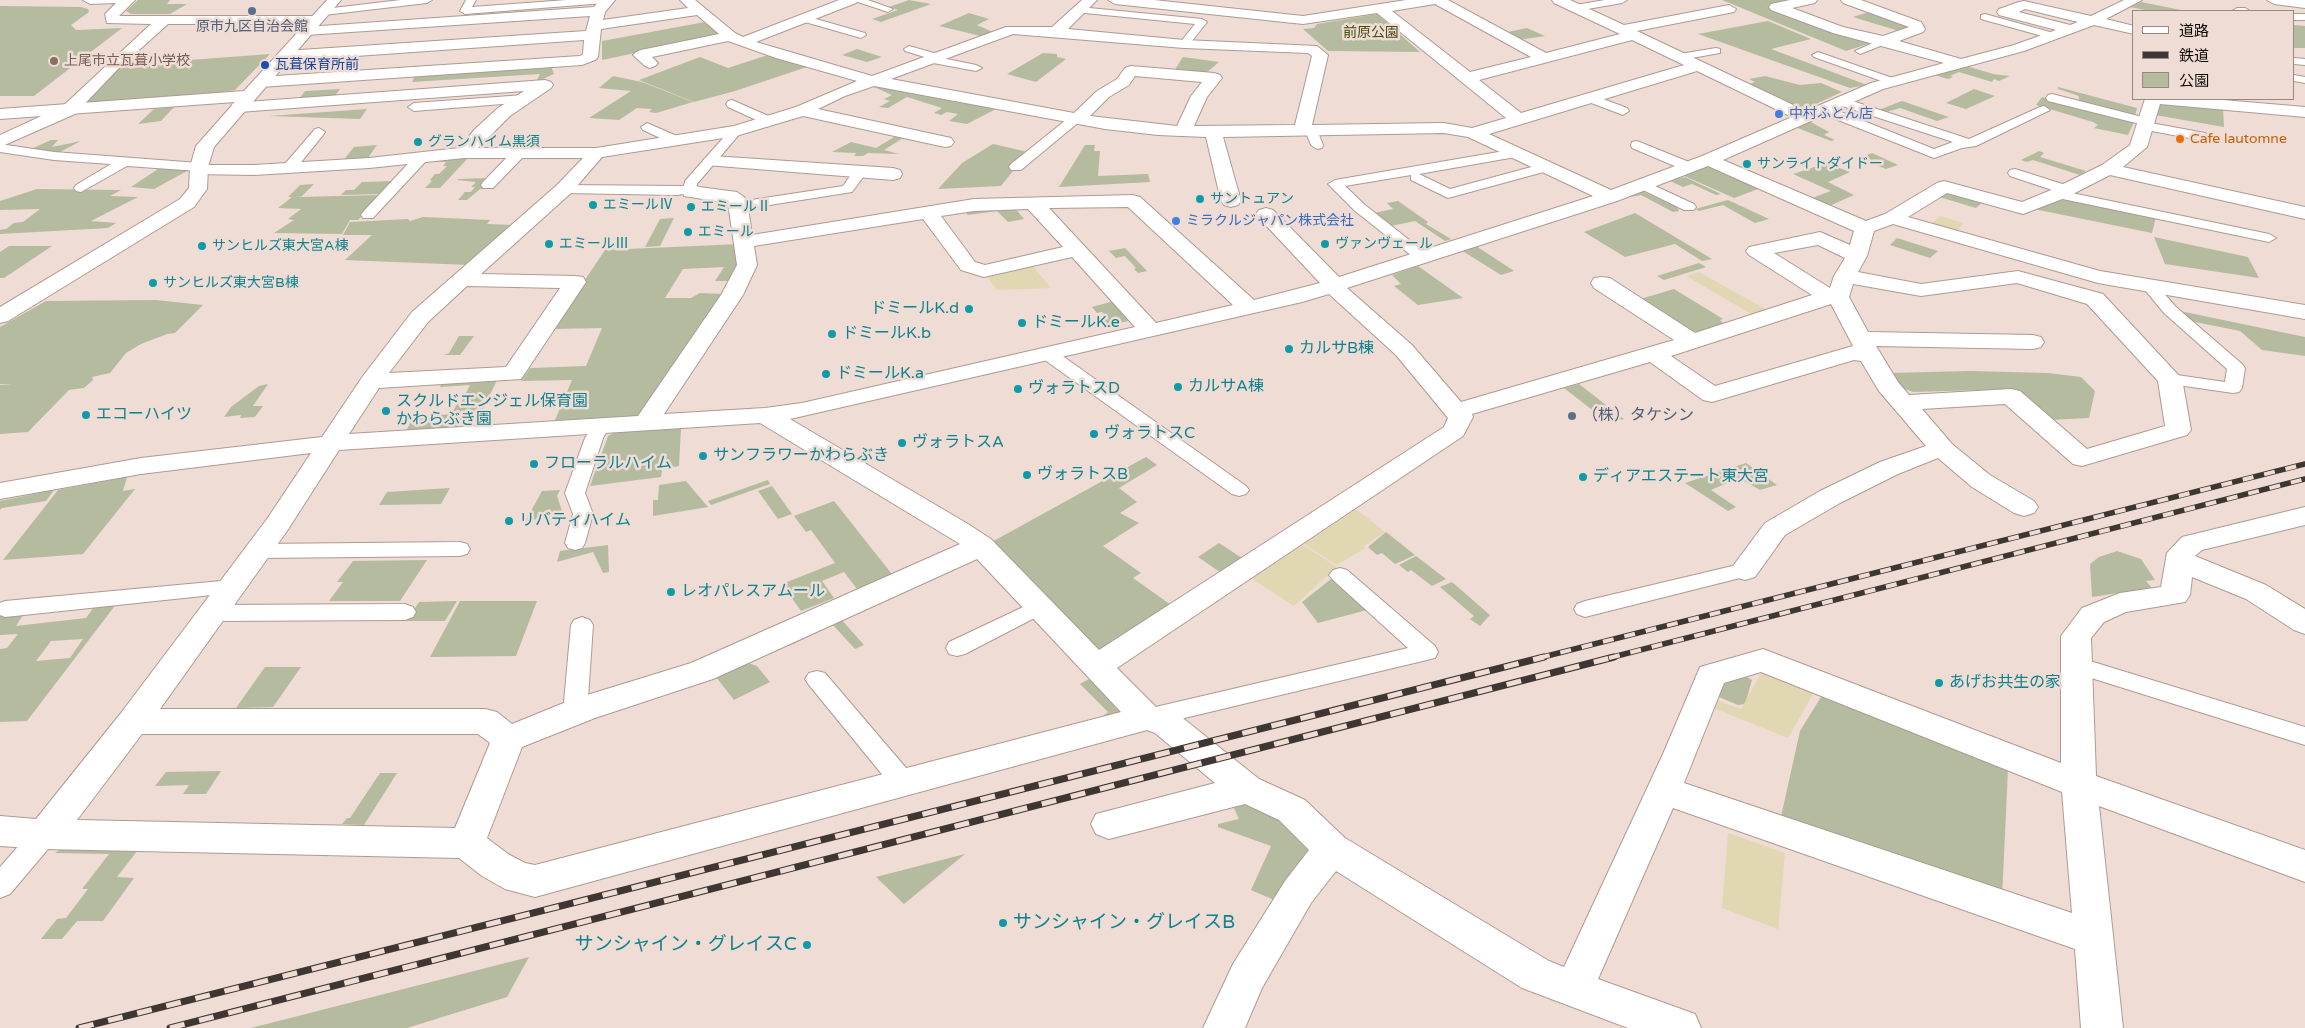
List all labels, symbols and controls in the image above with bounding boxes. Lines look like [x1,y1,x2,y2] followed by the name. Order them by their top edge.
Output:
[246,5,258,17] marker: 原市九区自治会館
[2132,10,2295,100] legend
[196,19,308,35] place label: 原市九区自治会館
[2179,22,2209,40] text: 道路
[1343,25,1399,41] park label: 前原公園
[2179,47,2209,65] text: 鉄道
[64,53,190,69] place label: 上尾市立瓦葺小学校
[48,55,60,67] marker: 上尾市立瓦葺小学校
[275,57,359,73] place label: 瓦葺保育所前
[259,59,271,71] marker: 瓦葺保育所前
[2179,72,2209,90] text: 公園
[1789,106,1873,122] place label: 中村ふとん店
[1773,108,1785,120] marker: 中村ふとん店
[2190,131,2287,147] place label: Cafe lautomne
[2174,133,2186,145] marker: Cafe lautomne
[428,134,540,150] place label: グランハイム黒須
[412,136,424,148] marker: グランハイム黒須
[1757,156,1883,172] place label: サンライトダイドー
[1741,158,1753,170] marker: サンライトダイドー
[1210,191,1294,207] place label: サントュアン
[1194,193,1206,205] marker: サントュアン
[603,197,673,213] place label: エミールⅣ
[587,199,599,211] marker: エミールⅣ
[701,199,771,215] place label: エミールⅡ
[685,201,697,213] marker: エミールⅡ
[1186,213,1354,229] place label: ミラクルジャパン株式会社
[1170,215,1182,227] marker: ミラクルジャパン株式会社
[698,224,754,240] place label: エミール
[682,226,694,238] marker: エミール
[559,236,629,252] place label: エミールⅢ
[1335,236,1433,252] place label: ヴァンヴェール
[212,238,348,254] place label: サンヒルズ東大宮A棟
[543,238,555,250] marker: エミールⅢ
[1319,238,1331,250] marker: ヴァンヴェール
[196,240,208,252] marker: サンヒルズ東大宮A棟
[163,275,299,291] place label: サンヒルズ東大宮B棟
[147,277,159,289] marker: サンヒルズ東大宮B棟
[870,299,959,319] place label: ドミールK.d
[963,303,975,315] marker: ドミールK.d
[1032,313,1120,333] place label: ドミールK.e
[1016,317,1028,329] marker: ドミールK.e
[842,324,931,344] place label: ドミールK.b
[826,328,838,340] marker: ドミールK.b
[1299,339,1374,359] place label: カルサB棟
[1283,343,1295,355] marker: カルサB棟
[836,364,924,384] place label: ドミールK.a
[820,368,832,380] marker: ドミールK.a
[1188,377,1264,397] place label: カルサA棟
[1028,379,1120,399] place label: ヴォラトスD
[1172,381,1184,393] marker: カルサA棟
[1012,383,1024,395] marker: ヴォラトスD
[396,392,588,430] place label: スクルドエンジェル保育園 かわらぶき園
[96,405,192,425] place label: エコーハイツ
[380,405,392,417] marker: スクルドエンジェル保育園 かわらぶき園
[1582,406,1694,426] place label: （株）タケシン
[80,409,92,421] marker: エコーハイツ
[1566,410,1578,422] marker: （株）タケシン
[1104,424,1195,444] place label: ヴォラトスC
[1088,428,1100,440] marker: ヴォラトスC
[912,433,1004,453] place label: ヴォラトスA
[896,437,908,449] marker: ヴォラトスA
[713,446,889,466] place label: サンフラワーかわらぶき
[697,450,709,462] marker: サンフラワーかわらぶき
[544,454,672,474] place label: フローラルハイム
[528,458,540,470] marker: フローラルハイム
[1037,465,1128,485] place label: ヴォラトスB
[1593,467,1769,487] place label: ディアエステート東大宮
[1021,469,1033,481] marker: ヴォラトスB
[1577,471,1589,483] marker: ディアエステート東大宮
[519,511,631,531] place label: リバティハイム
[503,515,515,527] marker: リバティハイム
[681,582,825,602] place label: レオパレスアムール
[665,586,677,598] marker: レオパレスアムール
[1949,673,2061,693] place label: あげお共生の家
[1933,677,1945,689] marker: あげお共生の家
[1013,912,1235,934] place label: サンシャイン・グレイスB
[997,917,1009,929] marker: サンシャイン・グレイスB
[575,934,797,956] place label: サンシャイン・グレイスC
[801,939,813,951] marker: サンシャイン・グレイスC

